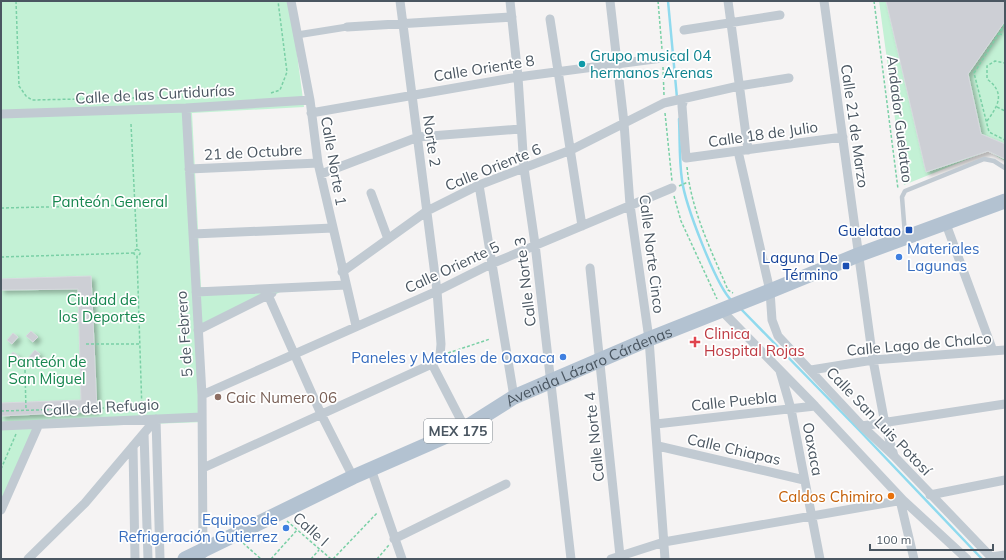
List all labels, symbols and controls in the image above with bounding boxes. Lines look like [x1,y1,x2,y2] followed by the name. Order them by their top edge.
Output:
[590,46,713,82] place label: Grupo musical 04 hermanos Arenas
[432,51,536,85] street label: Calle Oriente 8
[883,54,917,184] street label: Andador Guelatao
[577,59,587,69] marker: Grupo musical 04 hermanos Arenas
[837,63,873,189] street label: Calle 21 de Marzo
[75,80,235,108] street label: Calle de las Curtidurías
[419,114,445,168] street label: Norte 2
[317,115,351,207] street label: Calle Norte 1
[707,117,819,151] street label: Calle 18 de Julio
[442,139,544,195] street label: Calle Oriente 6
[203,140,303,164] street label: 21 de Octubre
[52,192,168,211] park label: Panteón General
[635,194,669,314] street label: Calle Norte Cinco
[838,221,901,240] place label: Guelatao
[904,225,914,235] marker: Guelatao
[510,236,540,328] street label: Calle Norte 3
[402,237,502,297] street label: Calle Oriente 5
[907,239,979,275] place label: Materiales Lagunas
[762,248,838,284] place label: Laguna De Término
[894,252,904,262] marker: Materiales Lagunas
[841,261,851,271] marker: Laguna De Término
[58,290,146,326] park label: Ciudad de los Deportes
[171,290,197,378] street label: 5 de Febrero
[501,321,675,410] street label: Avenida Lázaro Cárdenas
[704,324,805,360] place label: Clinica Hospital Rojas
[846,328,992,360] street label: Calle Lago de Chalco
[689,336,701,348] marker: Clinica Hospital Rojas
[351,348,555,367] place label: Paneles y Metales de Oaxaca
[8,352,86,388] park label: Panteón de San Miguel
[558,352,568,362] marker: Paneles y Metales de Oaxaca
[822,363,937,480] street label: Calle San Luis Potosí
[690,387,778,415] street label: Calle Puebla
[226,388,337,407] place label: Caic Numero 06
[580,391,608,483] street label: Calle Norte 4
[213,392,223,402] marker: Caic Numero 06
[43,394,159,420] street label: Calle del Refugio
[424,419,492,443] road number: MEX 175
[799,421,827,477] street label: Oaxaca
[685,429,783,469] street label: Calle Chiapas
[778,487,883,506] place label: Caldos Chimiro
[886,491,896,501] marker: Caldos Chimiro
[289,508,333,550] street label: Calle I
[118,510,278,546] place label: Equipos de Refrigeración Gutierrez
[281,523,291,533] marker: Equipos de Refrigeración Gutierrez
[870,526,993,552] scale bar
[876,532,911,547] text: 100 m

